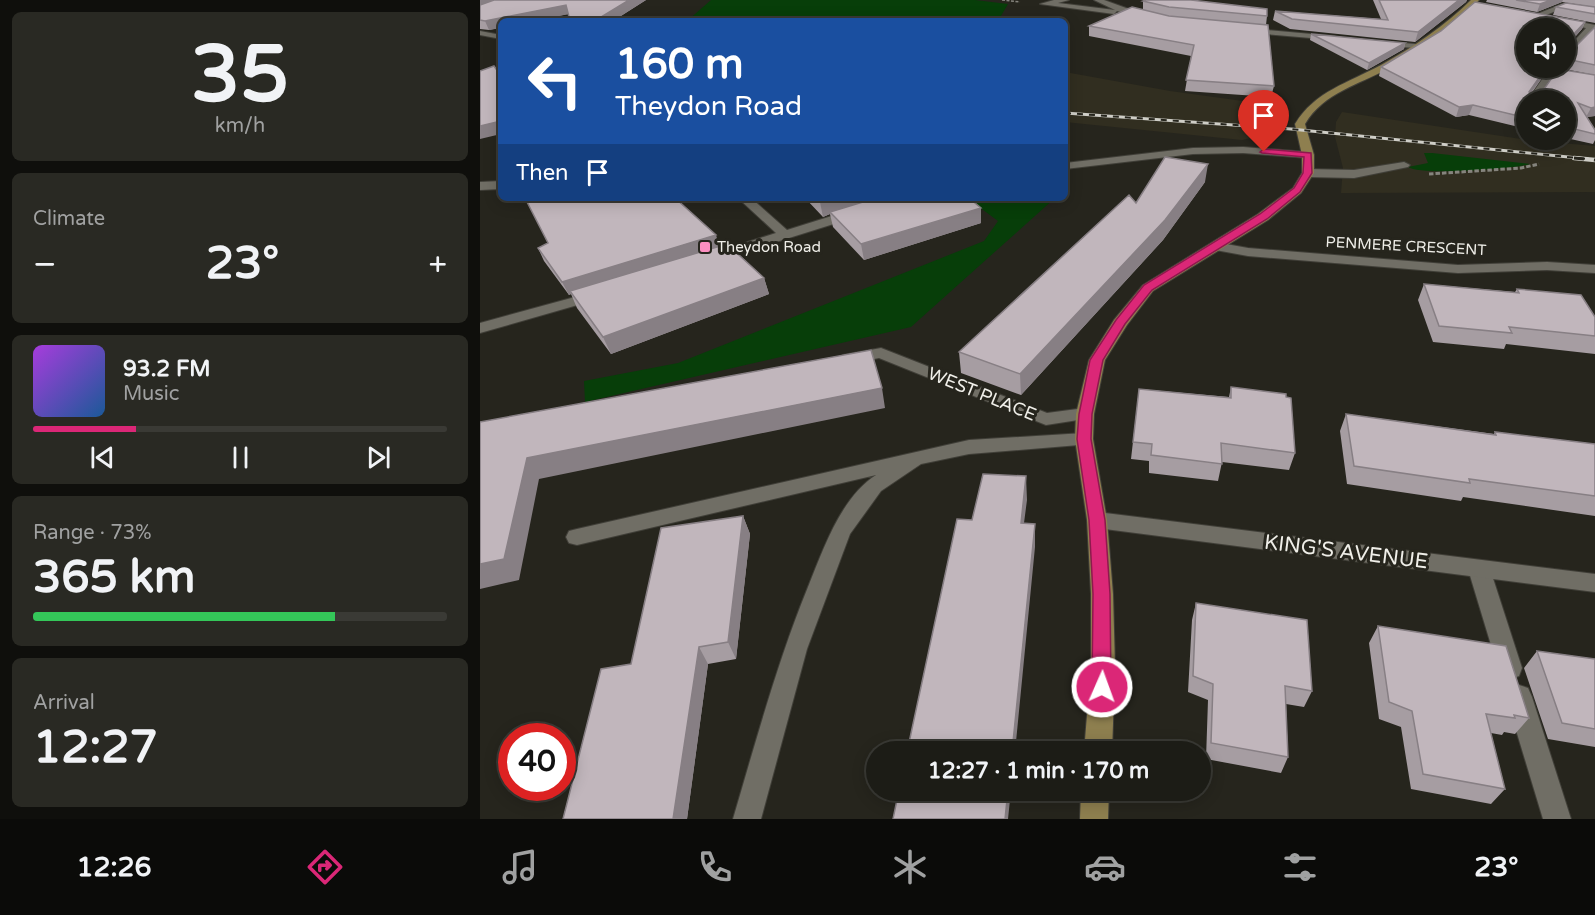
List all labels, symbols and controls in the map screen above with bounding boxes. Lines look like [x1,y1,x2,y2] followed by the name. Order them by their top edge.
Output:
[1516,18,1576,150] map controls
[1516,18,1576,78] button: sound
[191,28,289,122] text: 35
[615,39,744,90] text: 160 m
[516,42,594,120] icon: left
[615,90,802,123] text: Theydon Road
[1238,90,1289,152] pin
[1516,90,1576,150] button: layers
[1247,99,1280,132] icon: arrive
[215,114,265,138] text: km/h
[581,156,614,189] icon: arrive
[516,160,569,186] text: Then
[33,207,105,231] text: Climate
[1325,233,1487,259] street label: PENMERE CRESCENT
[206,237,279,291] text: 23°
[717,238,821,256] place label: Theydon Road
[698,240,712,254] marker: Theydon Road
[33,245,57,284] text: −
[428,245,447,284] text: +
[123,356,211,382] text: 93.2 FM
[925,362,1039,426] street label: WEST PLACE
[123,382,179,406] text: Music
[86,441,119,474] icon: previous
[224,441,257,474] icon: pause
[362,441,395,474] icon: next
[33,521,152,545] text: Range · 73%
[1263,530,1429,574] street label: KING'S AVENUE
[33,551,195,605] text: 365 km
[1070,655,1134,719] position arrow
[33,691,95,715] text: Arrival
[33,721,158,775] text: 12:27
[498,723,576,801] speed limit sign: 40
[928,758,1149,784] text: 12:27 · 1 min · 170 m
[304,846,346,888] icon: directions
[499,846,541,888] icon: music
[694,846,736,888] icon: phone
[889,846,931,888] icon: climate
[1084,846,1126,888] icon: car
[1279,846,1321,888] icon: filters
[77,851,151,884] text: 12:26
[1474,851,1518,884] text: 23°

